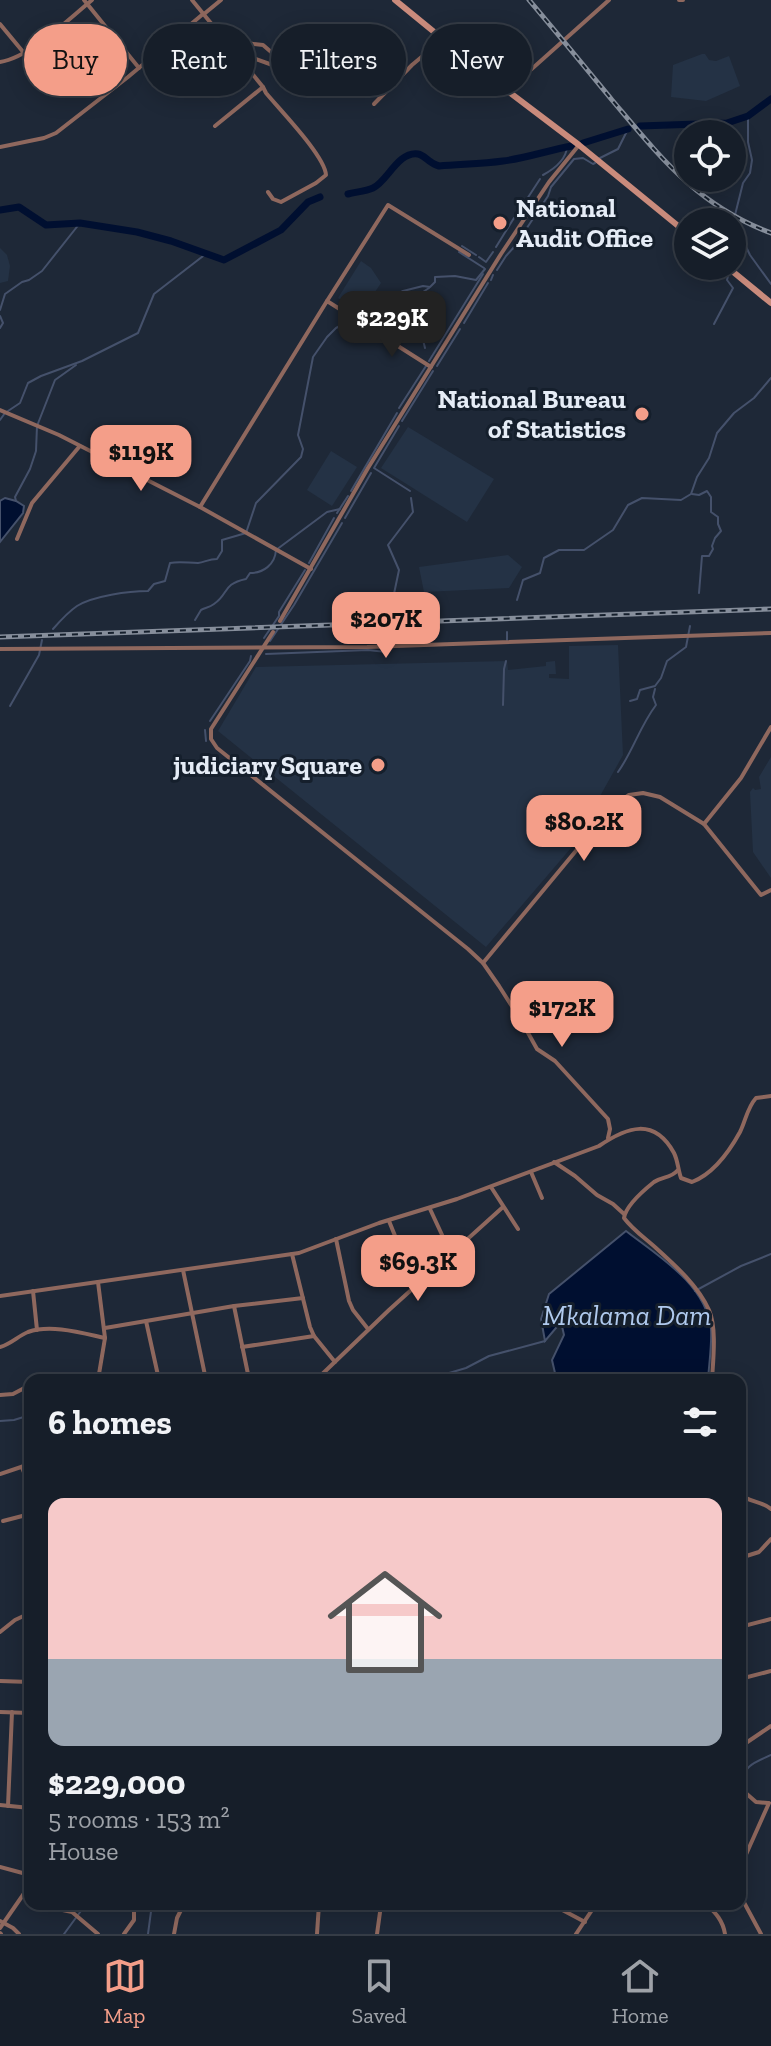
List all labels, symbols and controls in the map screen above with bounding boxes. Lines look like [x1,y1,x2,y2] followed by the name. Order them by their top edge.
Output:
[24,24,127,96] chip: Buy
[143,24,255,96] chip: Rent
[271,24,406,96] chip: Filters
[422,24,532,96] chip: New
[674,120,746,280] map controls
[674,120,746,192] button: locate
[516,192,654,254] place label: National Audit Office
[674,208,746,280] button: layers
[491,214,509,232] marker: National Audit Office
[336,291,448,359] pin: $229K
[356,301,428,333] text: $229K
[437,383,626,445] place label: National Bureau of Statistics
[633,405,651,423] marker: National Bureau of Statistics
[85,425,197,493] pin: $119K
[108,435,174,467] text: $119K
[330,592,442,660] pin: $207K
[350,602,422,634] text: $207K
[172,749,362,781] place label: judiciary Square
[369,756,387,774] marker: judiciary Square
[519,795,649,863] pin: $80.2K
[544,805,624,837] text: $80.2K
[506,981,618,1049] pin: $172K
[528,991,596,1023] text: $172K
[353,1235,483,1303] pin: $69.3K
[379,1245,457,1277] text: $69.3K
[543,1299,711,1332] water label: Mkalama Dam
[678,1400,722,1444] icon: filters
[48,1402,172,1443] text: 6 homes
[313,1550,457,1694] icon: home
[48,1762,186,1803] text: $229,000
[48,1803,230,1835] text: 5 rooms · 153 m²
[48,1835,119,1867] text: House
[103,1954,147,2029] tab: Map
[352,1954,407,2029] tab: Saved
[612,1954,668,2029] tab: Home

